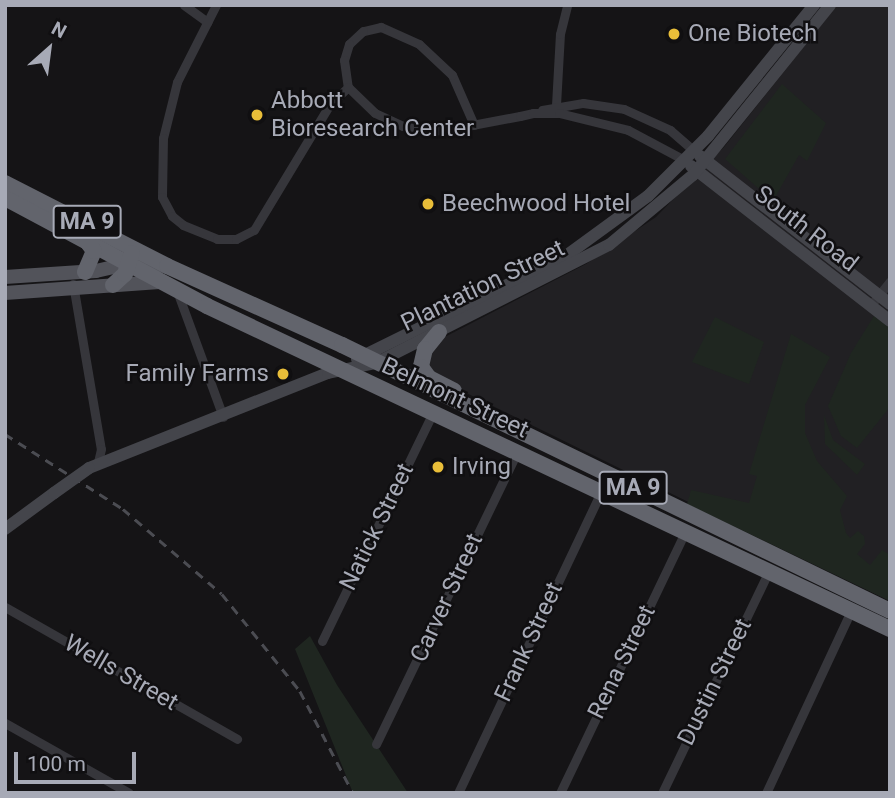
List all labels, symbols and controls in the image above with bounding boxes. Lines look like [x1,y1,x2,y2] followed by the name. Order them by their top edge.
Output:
[14,14,84,84] north arrow
[48,17,70,43] text: N
[688,20,817,48] place label: One Biotech
[666,26,682,42] marker: One Biotech
[271,87,474,143] place label: Abbott Bioresearch Center
[249,107,265,123] marker: Abbott Bioresearch Center
[749,180,863,278] street label: South Road
[442,190,630,218] place label: Beechwood Hotel
[420,196,436,212] marker: Beechwood Hotel
[52,202,122,242] road number: MA 9
[397,234,569,338] street label: Plantation Street
[377,351,533,445] street label: Belmont Street
[126,360,269,388] place label: Family Farms
[275,366,291,382] marker: Family Farms
[452,453,511,481] place label: Irving
[334,459,420,595] street label: Natick Street
[430,459,446,475] marker: Irving
[598,468,668,508] road number: MA 9
[405,529,489,667] street label: Carver Street
[489,578,569,706] street label: Frank Street
[582,600,662,724] street label: Rena Street
[672,614,758,750] street label: Dustin Street
[59,629,183,717] street label: Wells Street
[18,738,140,782] scale bar
[27,752,86,776] text: 100 m

